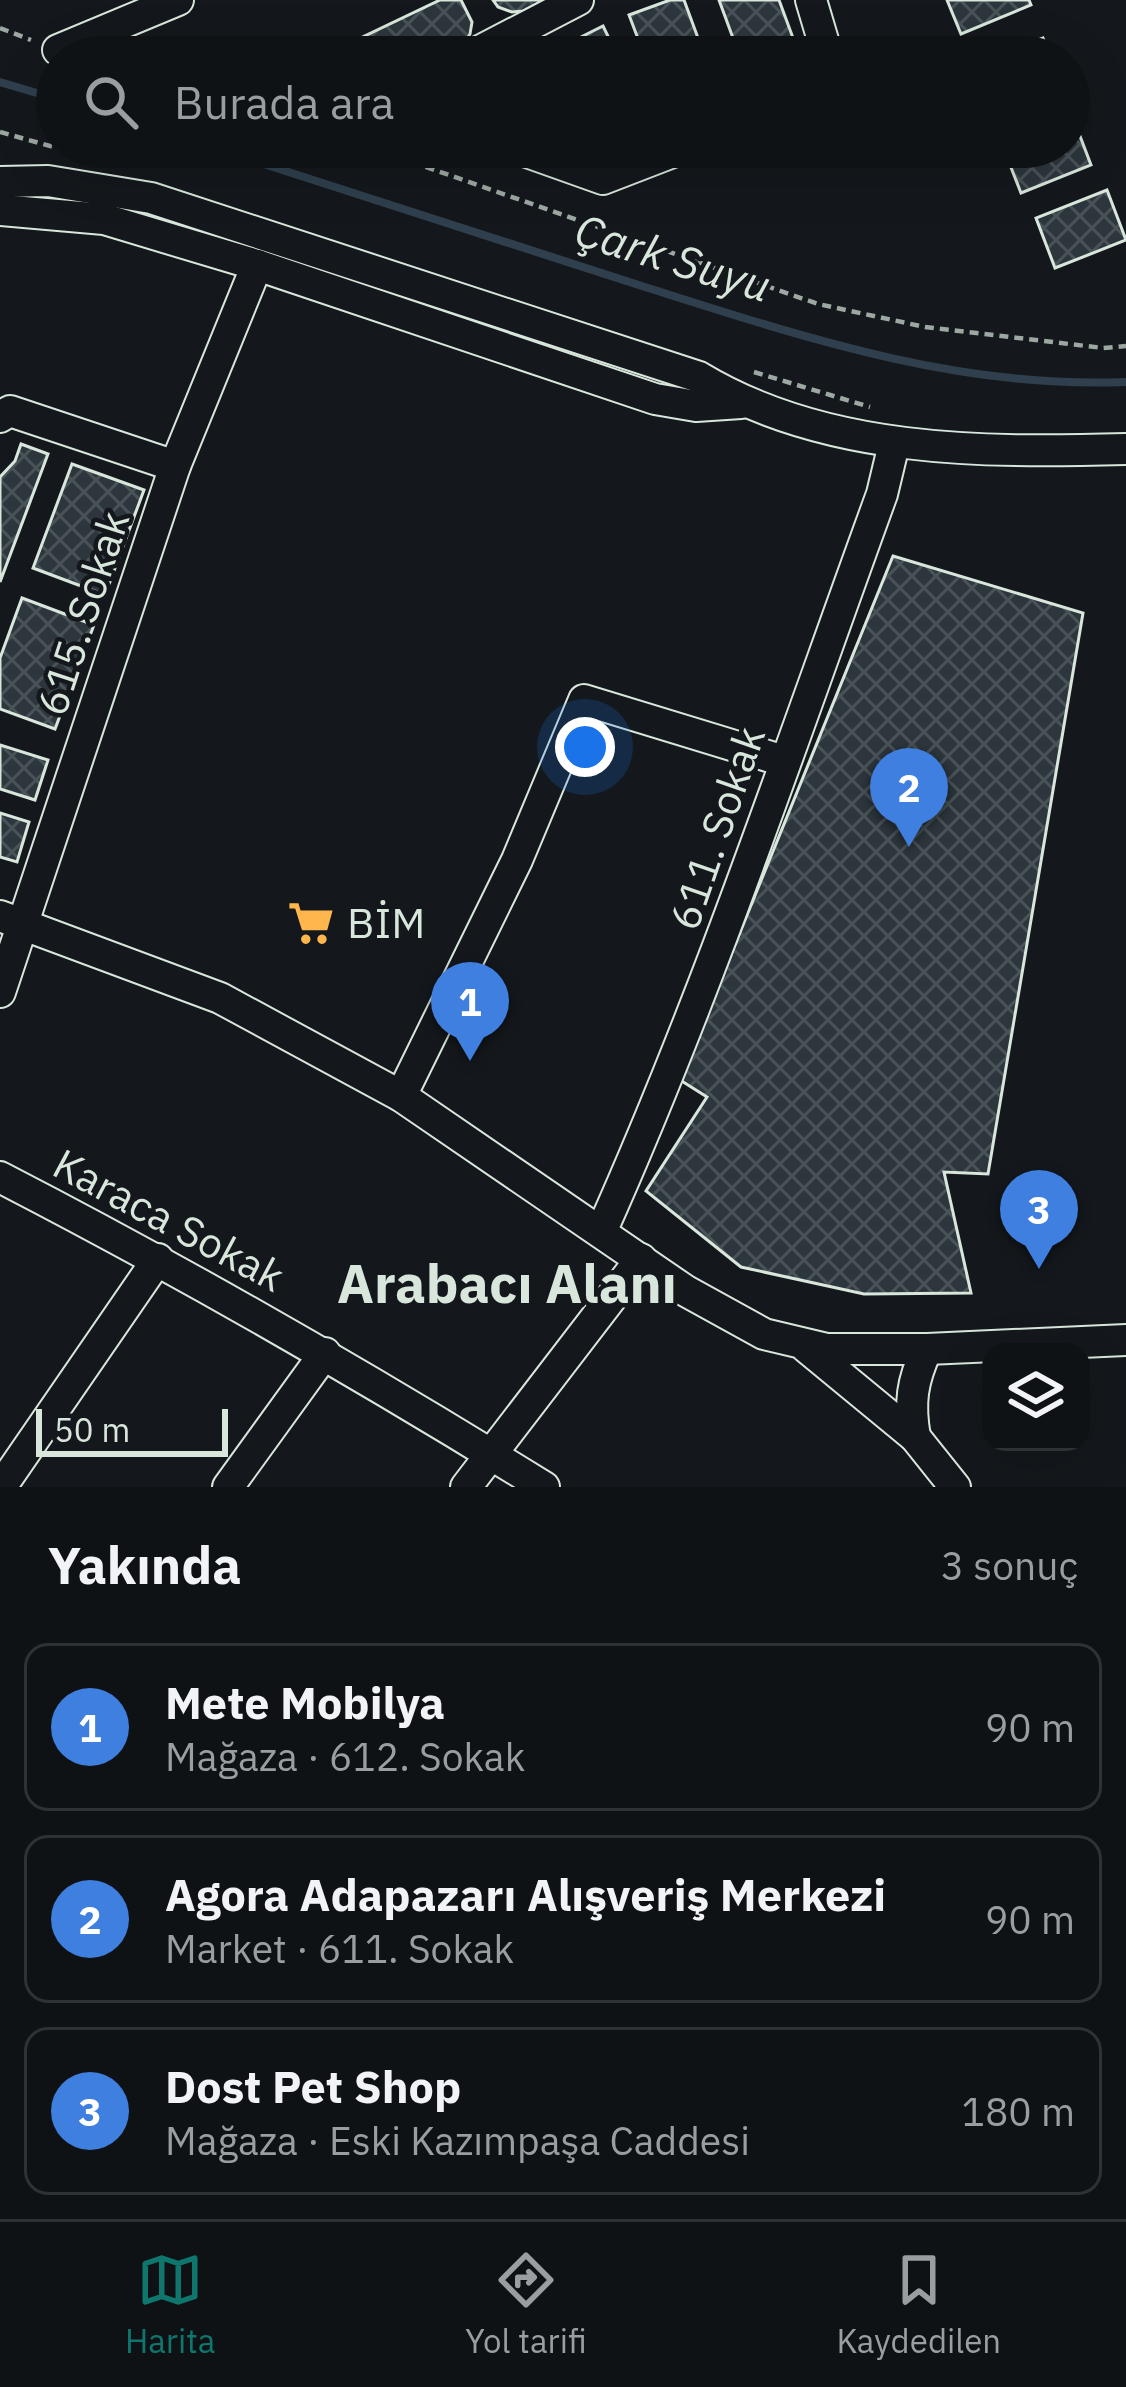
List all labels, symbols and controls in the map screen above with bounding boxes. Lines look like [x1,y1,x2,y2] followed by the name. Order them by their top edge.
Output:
[36,36,1090,168] search box
[78,69,144,135] icon: search
[174,73,394,131] text: Burada ara
[569,200,778,314] water label: Çark Suyu
[24,504,141,722] street label: 615. Sokak
[555,717,615,777] your location
[656,719,777,937] street label: 611. Sokak
[870,748,948,847] pin: 2
[347,895,425,950] place label: BİM
[286,898,336,948] supermarket icon: BİM
[431,962,509,1061] pin: 1
[44,1136,294,1303] street label: Karaca Sokak
[1000,1170,1078,1269] pin: 3
[337,1248,677,1318] district label: Arabacı Alanı
[982,1343,1090,1451] map controls
[982,1343,1090,1451] button: layers
[36,1403,228,1456] scale bar
[54,1408,130,1451] text: 50 m
[48,1532,241,1598] text: Yakında
[941,1540,1078,1591] text: 3 sonuç
[165,1673,445,1731] text: Mete Mobilya
[78,1702,102,1753] text: 1
[985,1702,1075,1753] text: 90 m
[165,1731,525,1782] text: Mağaza · 612. Sokak
[165,1865,886,1923] text: Agora Adapazarı Alışveriş Merkezi
[78,1894,102,1945] text: 2
[985,1894,1075,1945] text: 90 m
[165,1923,514,1974] text: Market · 611. Sokak
[165,2057,461,2115] text: Dost Pet Shop
[78,2086,102,2137] text: 3
[962,2086,1075,2137] text: 180 m
[165,2115,750,2166] text: Mağaza · Eski Kazımpaşa Caddesi
[125,2247,215,2362] tab: Harita
[465,2247,587,2362] tab: Yol tarifi
[836,2247,1001,2362] tab: Kaydedilen

